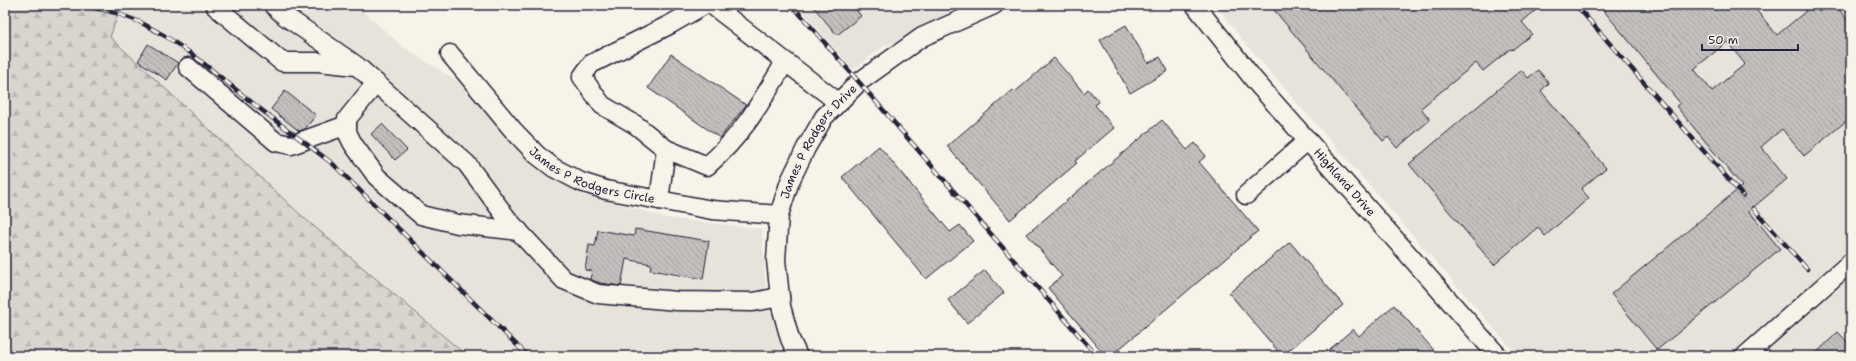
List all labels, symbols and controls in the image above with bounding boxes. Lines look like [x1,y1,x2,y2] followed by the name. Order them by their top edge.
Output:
[1702,26,1798,52] scale bar
[1708,32,1738,48] text: 50 m
[777,81,860,201] street label: James P Rodgers Drive
[525,143,656,207] street label: James P Rodgers Circle
[1310,145,1379,220] street label: Highland Drive

